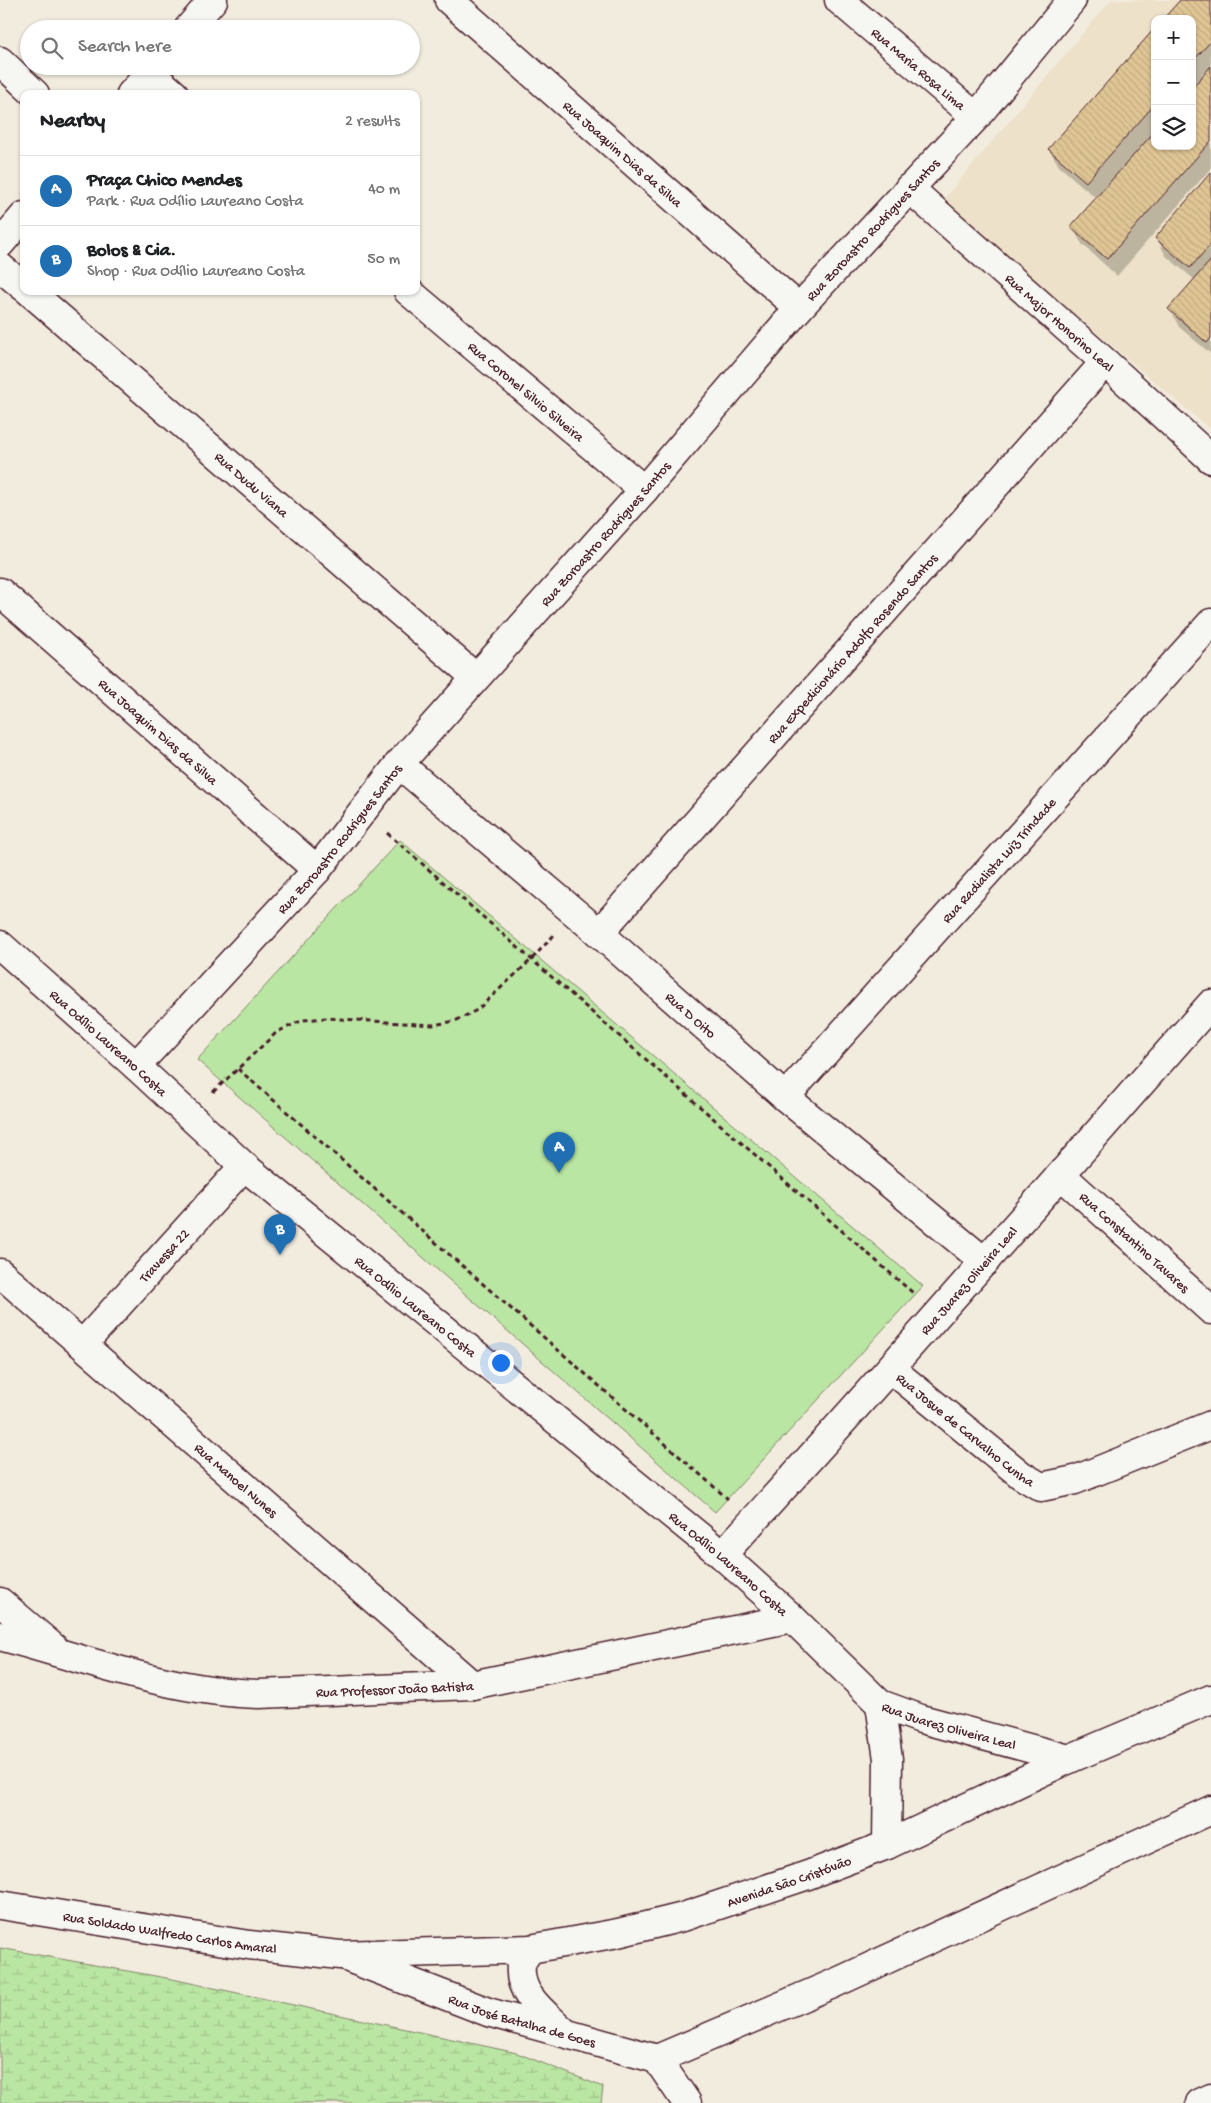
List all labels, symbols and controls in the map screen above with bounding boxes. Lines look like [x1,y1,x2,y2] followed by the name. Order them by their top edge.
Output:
[1151,15,1196,150] map controls
[1151,15,1196,60] button: +
[20,20,420,75] search box
[867,25,969,116] street label: Rua Maria Rosa Lima
[38,34,66,62] icon: search
[78,36,172,59] text: Search here
[1151,60,1196,105] button: −
[558,98,686,213] street label: Rua Joaquim Dias da Silva
[1151,105,1196,150] button: layers
[40,110,105,135] text: Nearby
[345,113,400,132] text: 2 results
[804,155,945,306] street label: Rua Zoroastro Rodrigues Santos
[87,170,242,193] text: Praça Chico Mendes
[51,181,61,200] text: A
[368,181,400,200] text: 40 m
[87,193,303,212] text: Park · Rua Odílio Laureano Costa
[87,240,176,263] text: Bolos & Cia.
[52,251,60,270] text: B
[367,251,400,270] text: 50 m
[87,263,305,282] text: Shop · Rua Odílio Laureano Costa
[1000,271,1116,377] street label: Rua Major Honorino Leal
[463,339,587,447] street label: Rua Coronel Silvio Silveira
[210,449,292,523] street label: Rua Dudu Viana
[538,458,676,611] street label: Rua Zoroastro Rodrigues Santos
[765,550,943,748] street label: Rua Expedicionário Adolfo Rosendo Santos
[94,676,221,791] street label: Rua Joaquim Dias da Silva
[275,761,407,918] street label: Rua Zoroastro Rodrigues Santos
[939,795,1061,928] street label: Rua Radialista Luiz Trindade
[45,987,170,1102] street label: Rua Odílio Laureano Costa
[661,989,719,1043] street label: Rua D Oito
[543,1132,575,1173] pin: A
[1075,1189,1193,1298] street label: Rua Constantino Tavares
[264,1214,296,1255] pin: B
[918,1224,1022,1339] street label: Rua Juarez Oliveira Leal
[136,1226,194,1288] street label: Travessa 22
[350,1253,480,1363] street label: Rua Odílio Laureano Costa
[488,1350,514,1376] your location
[892,1371,1038,1493] street label: Rua Josue de Carvalho Cunha
[190,1440,281,1523] street label: Rua Manoel Nunes
[664,1509,791,1622] street label: Rua Odílio Laureano Costa
[316,1679,475,1703] street label: Rua Professor João Batista
[879,1699,1017,1755] street label: Rua Juarez Oliveira Leal
[725,1853,854,1913] street label: Avenida São Cristóvão
[62,1909,277,1959] street label: Rua Soldado Walfredo Carlos Amaral
[445,1991,598,2053] street label: Rua José Batalha de Goes

